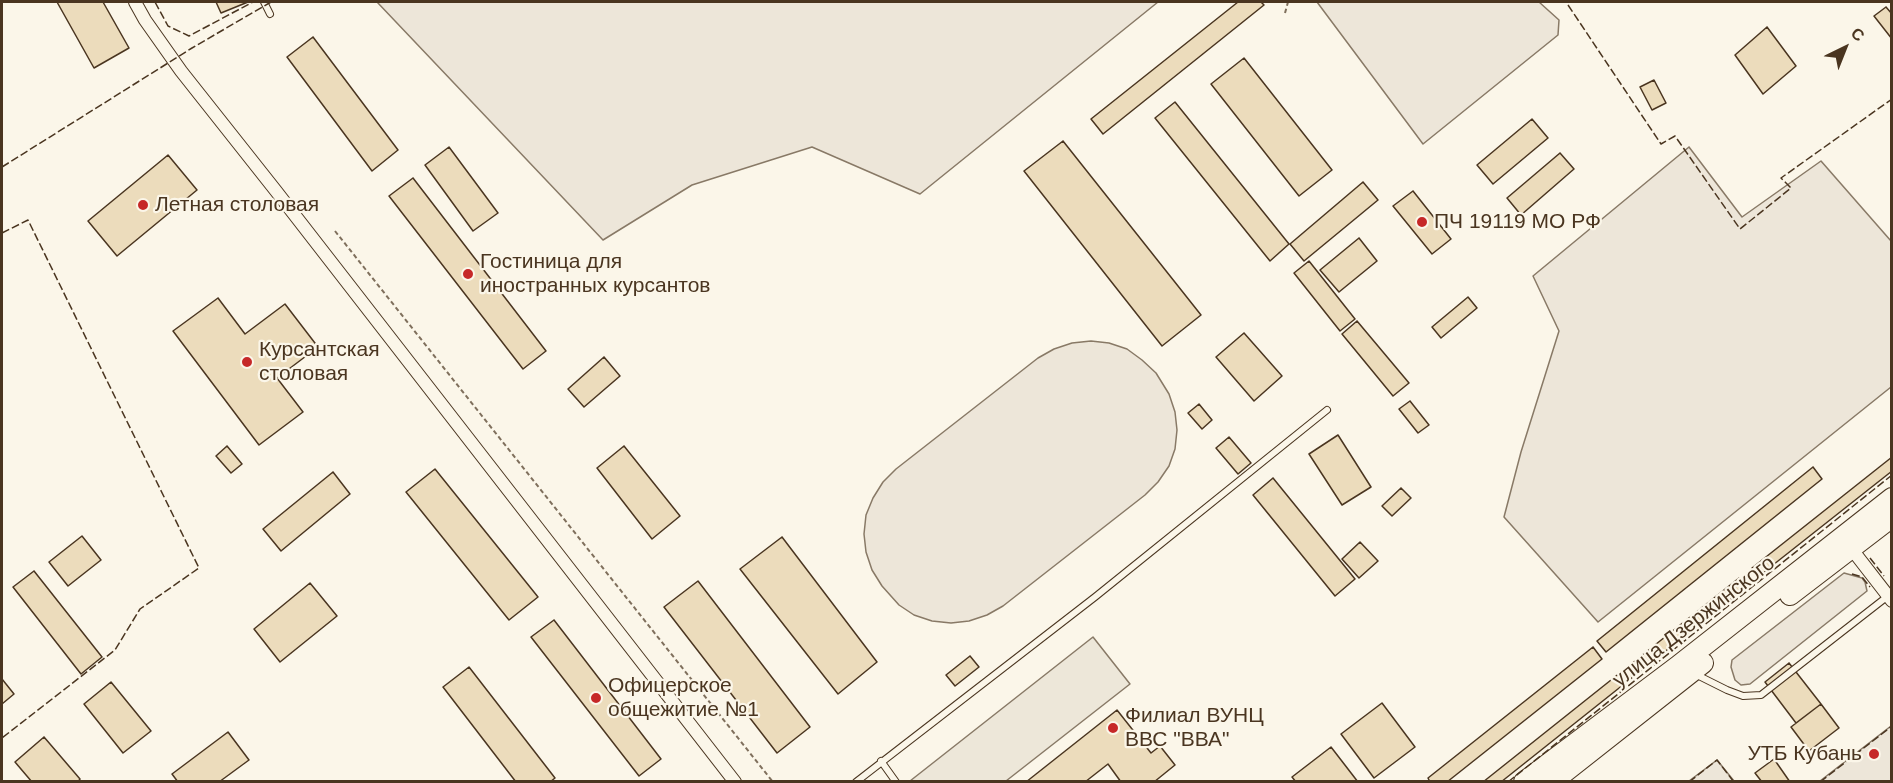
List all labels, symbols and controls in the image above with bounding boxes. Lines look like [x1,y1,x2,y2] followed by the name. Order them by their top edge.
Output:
[1815,18,1875,78] north arrow
[1848,24,1868,45] text: С
[155,192,319,218] place label: Летная столовая
[136,198,150,212] marker: Летная столовая
[1434,209,1601,235] place label: ПЧ 19119 МО РФ
[1415,215,1429,229] marker: ПЧ 19119 МО РФ
[480,249,710,299] place label: Гостиница для иностранных курсантов
[461,267,475,281] marker: Гостиница для иностранных курсантов
[259,337,380,387] place label: Курсантская столовая
[240,355,254,369] marker: Курсантская столовая
[1608,551,1780,693] street label: улица Дзержинского
[608,673,759,723] place label: Офицерское общежитие №1
[589,691,603,705] marker: Офицерское общежитие №1
[1125,703,1264,753] place label: Филиал ВУНЦ ВВС "ВВА"
[1106,721,1120,735] marker: Филиал ВУНЦ ВВС "ВВА"
[1747,741,1862,767] place label: УТБ Кубань
[1867,747,1881,761] marker: УТБ Кубань

